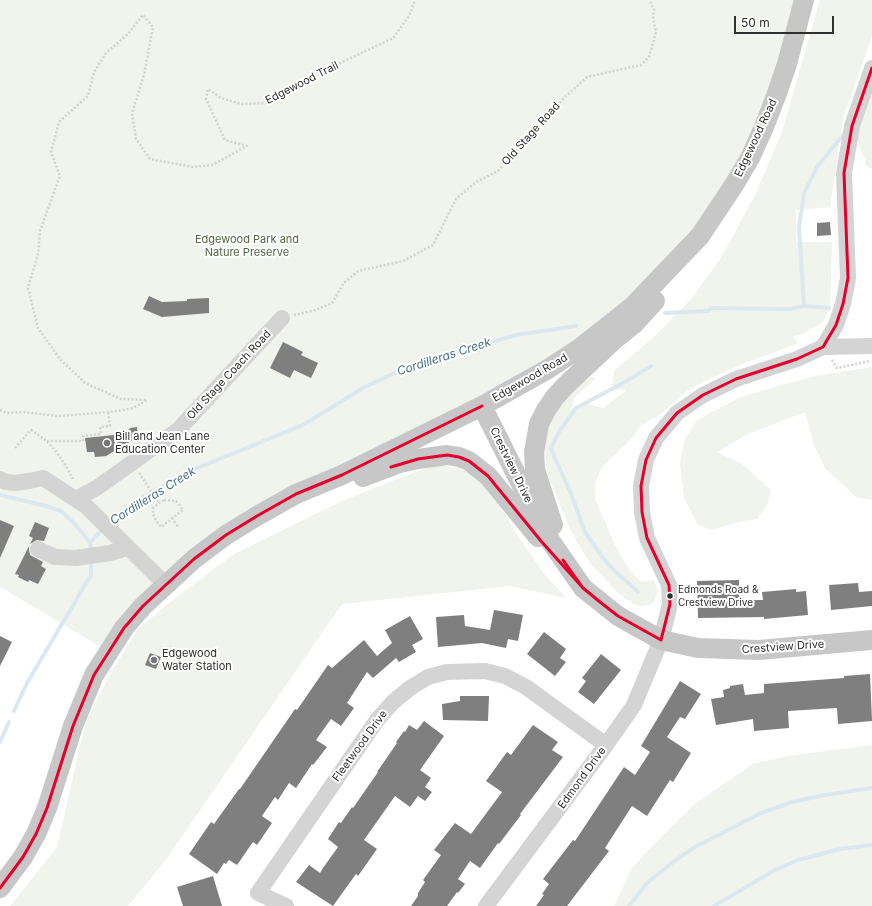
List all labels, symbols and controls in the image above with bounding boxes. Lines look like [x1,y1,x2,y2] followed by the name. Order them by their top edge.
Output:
[736,8,836,34] scale bar
[741,15,770,30] text: 50 m
[263,59,341,107] street label: Edgewood Trail
[732,97,780,179] street label: Edgewood Road
[499,100,563,168] street label: Old Stage Road
[195,233,299,259] park label: Edgewood Park and Nature Preserve
[184,328,274,422] street label: Old Stage Coach Road
[395,335,493,379] water label: Cordilleras Creek
[490,351,570,405] street label: Edgewood Road
[487,425,535,505] street label: Crestview Drive
[115,430,210,456] place label: Bill and Jean Lane Education Center
[102,438,112,448] marker: Bill and Jean Lane Education Center
[108,464,198,528] water label: Cordilleras Creek
[678,584,758,608] place label: Edmonds Road & Crestview Drive
[665,591,675,601] marker: Edmonds Road & Crestview Drive
[741,638,825,656] street label: Crestview Drive
[162,647,232,673] place label: Edgewood Water Station
[149,655,159,665] marker: Edgewood Water Station
[330,708,390,784] street label: Fleetwood Drive
[555,745,609,811] street label: Edmond Drive

